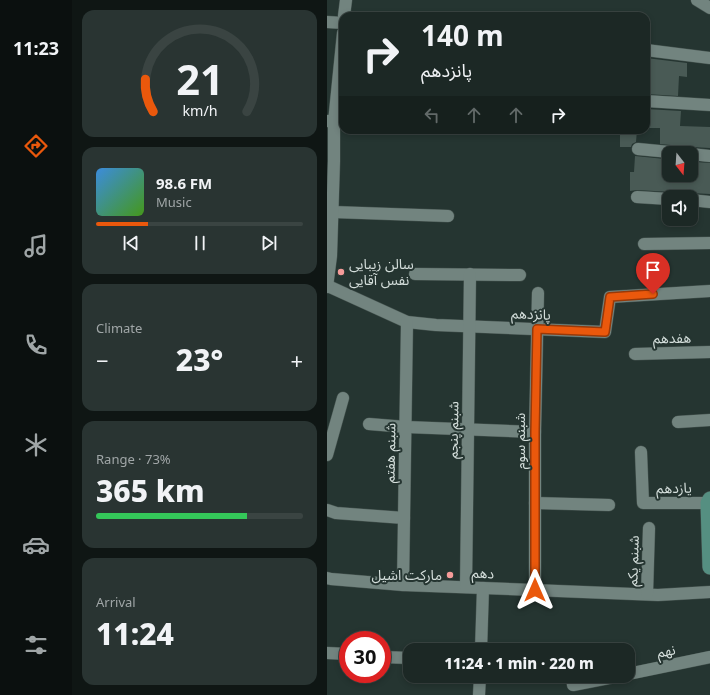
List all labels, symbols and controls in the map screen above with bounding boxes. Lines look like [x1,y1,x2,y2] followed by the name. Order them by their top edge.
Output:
[421,16,504,54] text: 140 m
[355,28,407,80] icon: right
[13,36,59,60] text: 11:23
[176,50,223,106] text: 21
[421,58,472,82] text: پانزدهم
[182,100,217,119] text: km/h
[421,104,443,126] icon: left
[463,104,485,126] icon: ahead
[505,104,527,126] icon: ahead
[547,104,569,126] icon: right
[22,132,50,160] icon: directions
[662,146,698,182] north arrow
[662,146,698,226] map controls
[156,173,212,193] text: 98.6 FM
[662,190,698,226] button: sound
[156,193,192,211] text: Music
[22,232,50,260] icon: music
[120,232,142,254] icon: previous
[189,232,211,254] icon: pause
[258,232,280,254] icon: next
[636,253,670,294] pin
[349,254,414,289] place label: سالن زیبایی نفس آقایی
[642,259,664,281] icon: arrive
[336,267,346,277] marker: سالن زیبایی نفس آقایی
[511,303,551,326] street label: پانزدهم
[96,319,142,337] text: Climate
[653,328,691,349] street label: هفدهم
[22,331,50,359] icon: phone
[176,339,223,380] text: 23°
[96,345,109,375] text: −
[290,345,303,375] text: +
[442,401,465,459] street label: شبنم پنجم
[510,413,531,469] street label: شبنم سوم
[379,423,402,483] street label: شبنم هفتم
[22,431,50,459] icon: climate
[96,450,171,468] text: Range · 73%
[96,470,205,511] text: 365 km
[656,478,692,499] street label: یازدهم
[22,531,50,559] icon: car
[622,535,645,587] street label: شبنم یکم
[471,562,495,585] street label: دهم
[372,565,442,584] place label: مارکت اشیل
[514,569,556,611] position arrow
[445,570,455,580] marker: مارکت اشیل
[96,593,136,611] text: Arrival
[96,613,174,654] text: 11:24
[22,631,50,659] icon: filters
[339,631,391,683] speed limit sign: 30
[655,639,678,664] street label: نهم
[444,653,594,673] text: 11:24 · 1 min · 220 m

